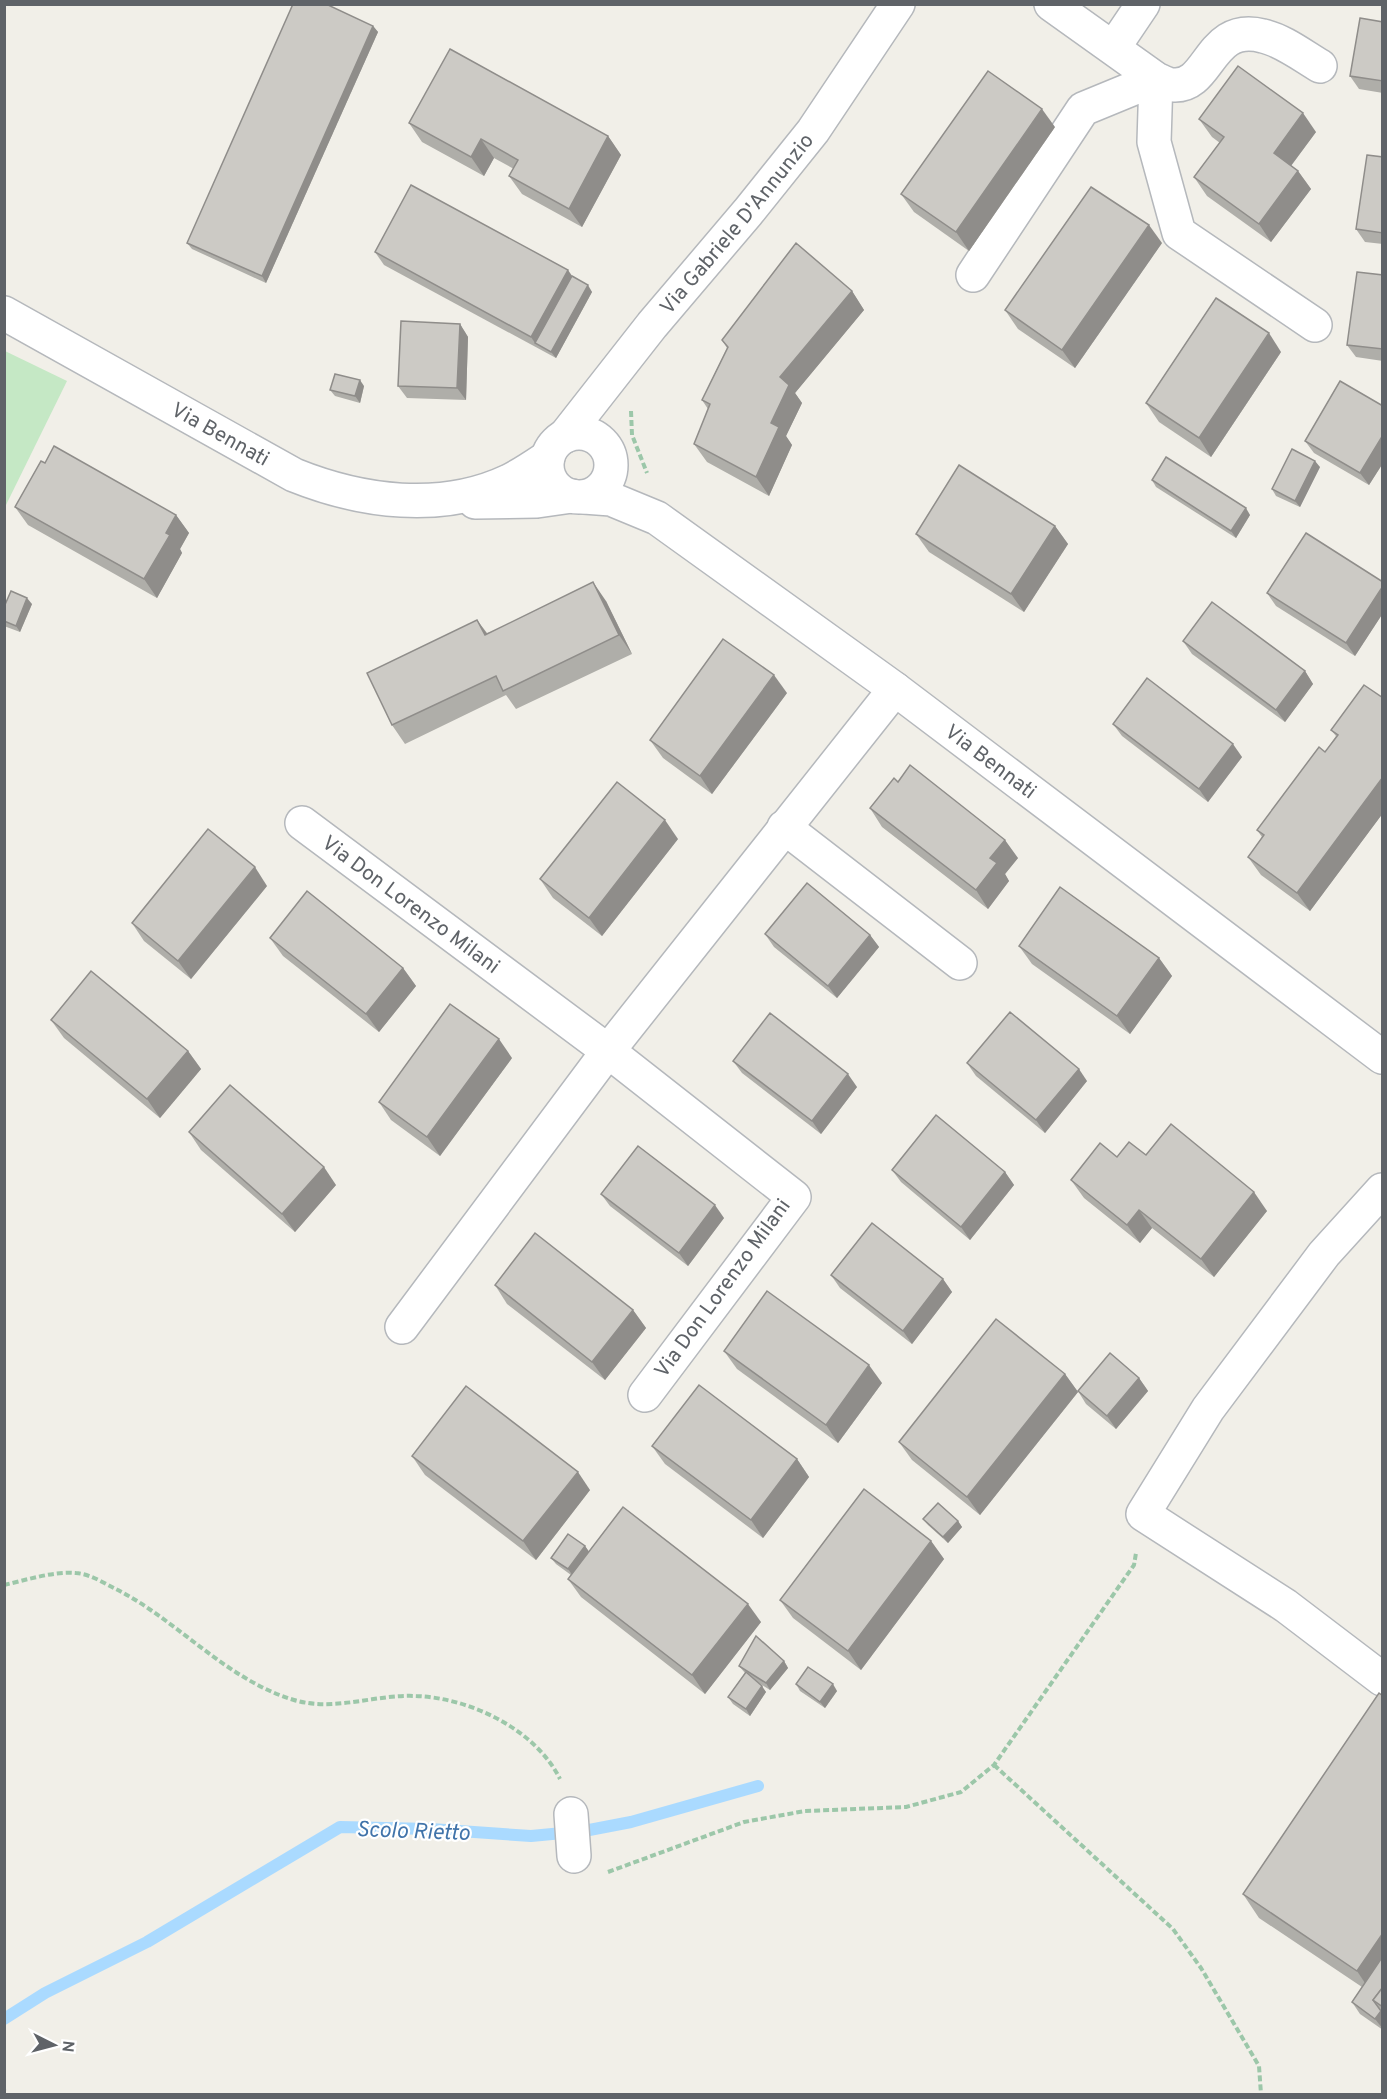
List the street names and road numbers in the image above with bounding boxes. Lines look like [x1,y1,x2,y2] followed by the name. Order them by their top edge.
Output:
[655,129,821,321] street label: Via Gabriele D'Annunzio
[166,397,274,473] street label: Via Bennati
[939,719,1041,806] street label: Via Bennati
[316,830,505,981] street label: Via Don Lorenzo Milani
[649,1194,797,1384] street label: Via Don Lorenzo Milani

